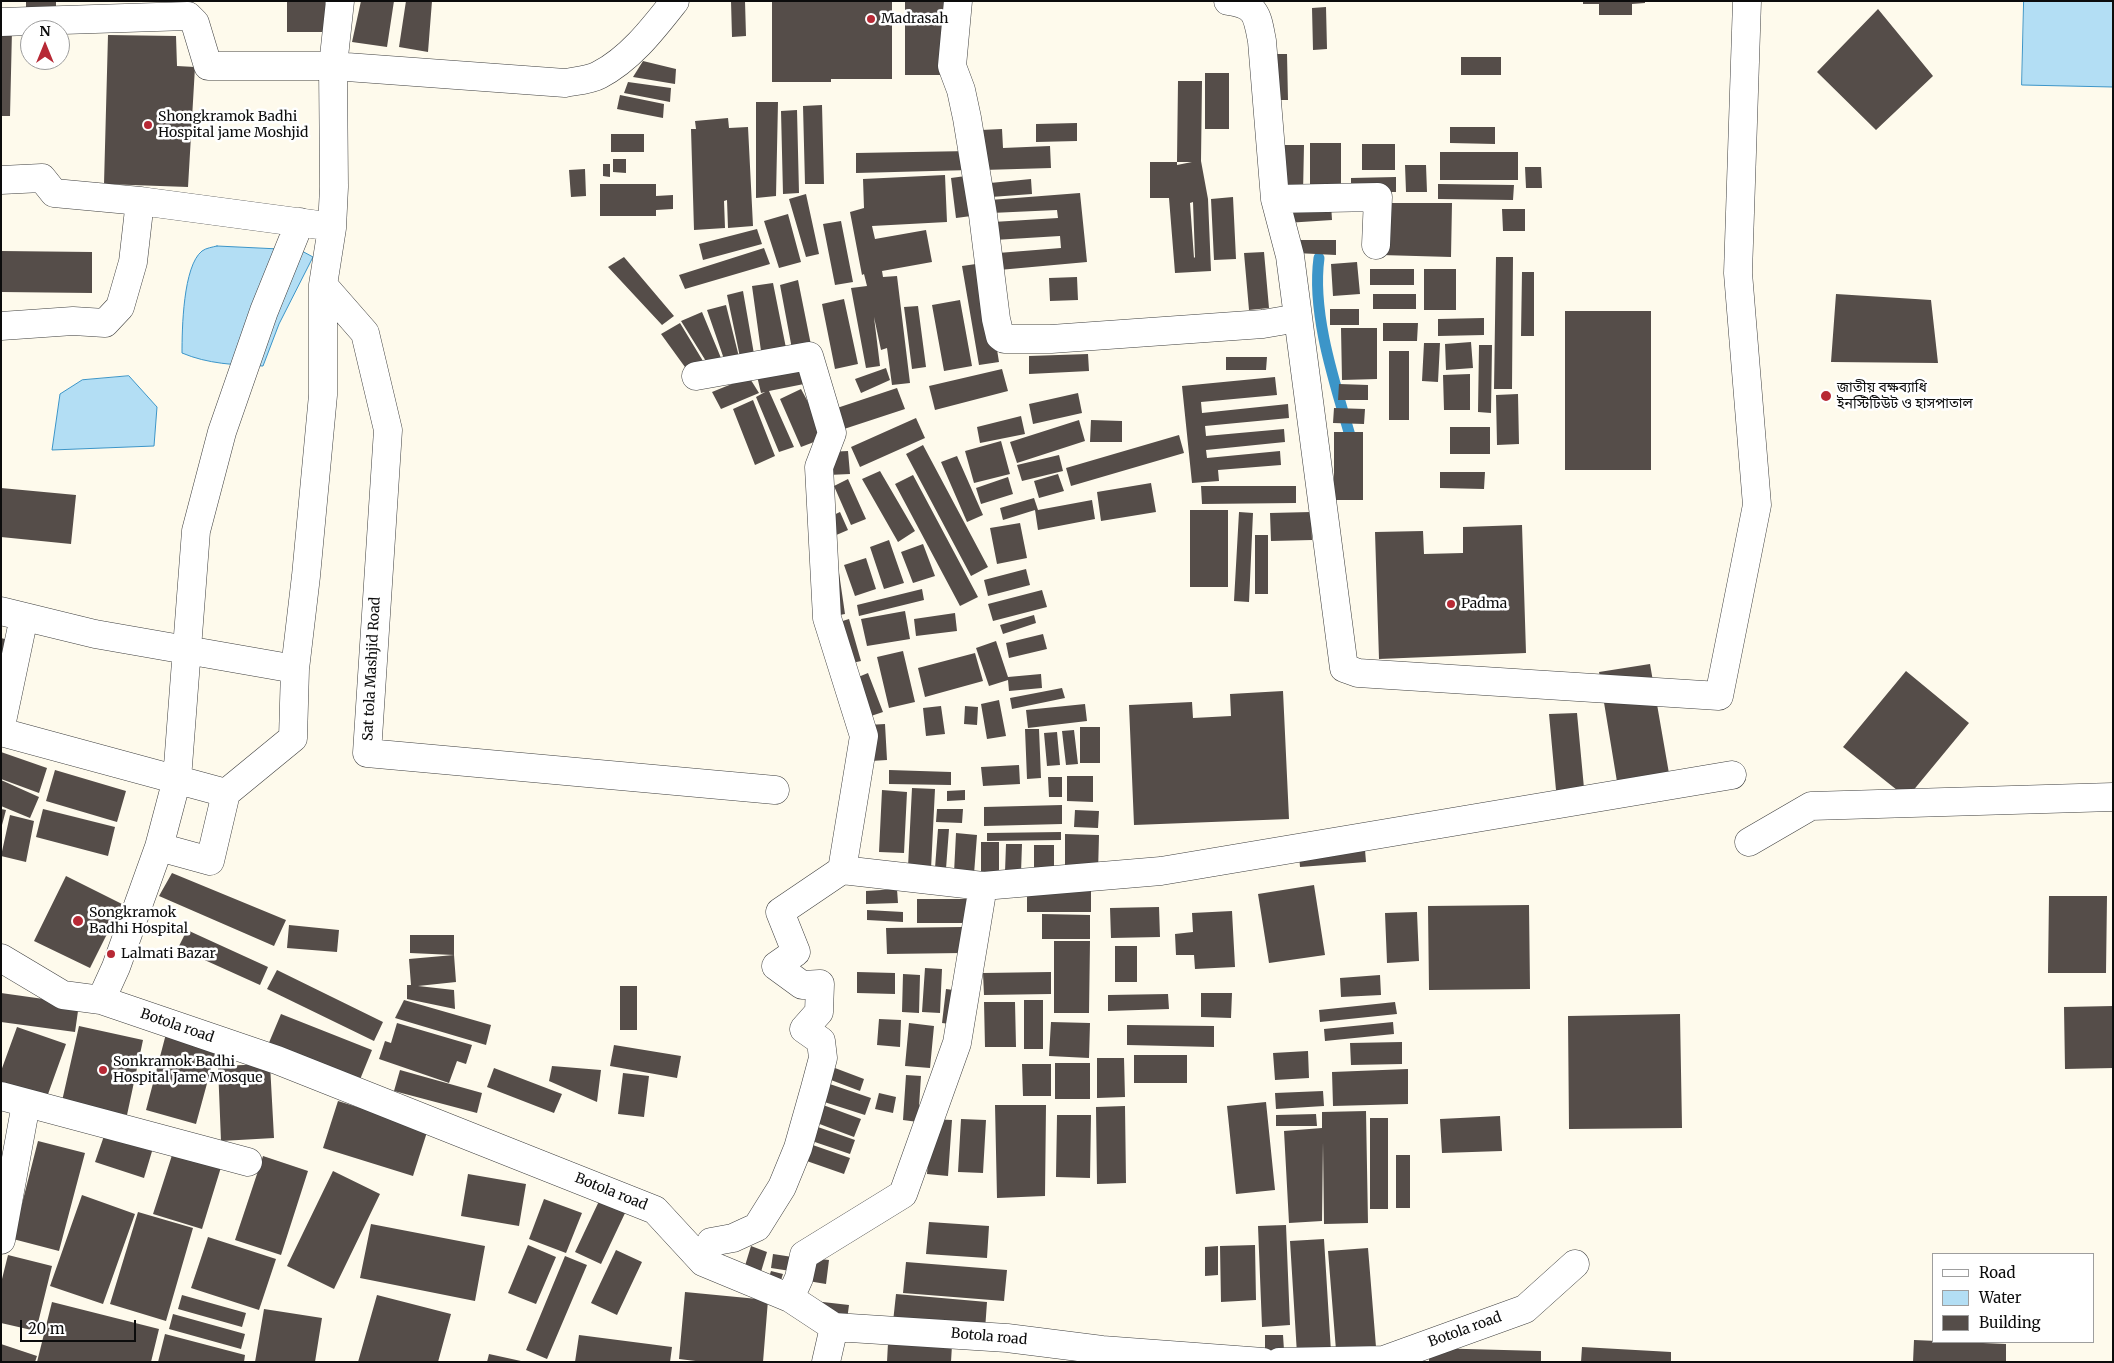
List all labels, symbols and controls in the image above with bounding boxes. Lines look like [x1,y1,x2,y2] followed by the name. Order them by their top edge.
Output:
[881,11,948,27] place label: Madrasah
[865,13,877,25] marker: Madrasah
[20,20,70,70] north arrow
[39,22,51,40] text: N
[158,109,308,142] place label: Shongkramok Badhi Hospital jame Moshjid
[142,119,154,131] marker: Shongkramok Badhi Hospital jame Moshjid
[1837,380,1973,412] place label: জাতীয় বক্ষব্যাধি ইনস্টিটিউট ও হাসপাতাল
[1819,389,1833,403] marker: জাতীয় বক্ষব্যাধি ইনস্টিটিউট ও হাসপাতাল
[360,596,384,742] street label: Sat tola Mashjid Road
[1461,596,1507,612] place label: Padma
[1445,598,1457,610] marker: Padma
[89,905,188,938] place label: Songkramok Badhi Hospital
[71,914,85,928] marker: Songkramok Badhi Hospital
[121,946,216,962] place label: Lalmati Bazar
[105,948,117,960] marker: Lalmati Bazar
[138,1006,216,1046] street label: Botola road
[113,1054,263,1086] place label: Sonkramok Badhi Hospital Jame Mosque
[97,1064,109,1076] marker: Sonkramok Badhi Hospital Jame Mosque
[572,1170,650,1214] street label: Botola road
[1932,1253,2094,1343] legend
[1979,1263,2015,1282] text: Road
[1979,1288,2021,1307] text: Water
[1426,1309,1504,1351] street label: Botola road
[22,1310,139,1342] scale bar
[1979,1313,2041,1332] text: Building
[28,1319,65,1338] text: 20 m
[950,1325,1028,1349] street label: Botola road

